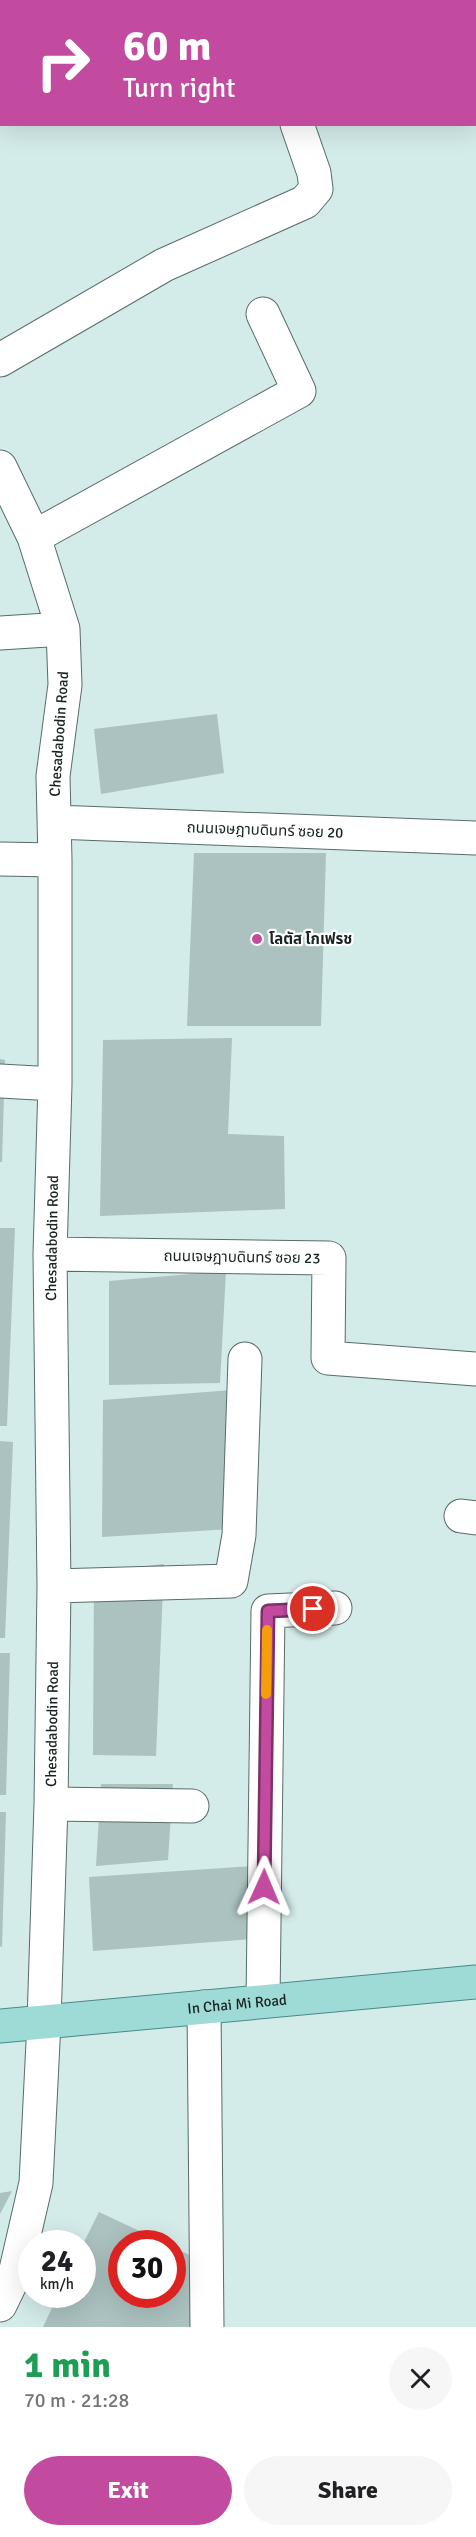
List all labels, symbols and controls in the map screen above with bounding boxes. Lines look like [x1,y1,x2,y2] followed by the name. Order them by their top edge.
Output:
[123,21,212,72] text: 60 m
[24,24,102,102] icon: right
[123,72,236,105] text: Turn right
[46,671,72,797] street label: Chesadabodin Road
[186,818,344,842] street label: ถนนเจษฎาบดินทร์ ซอย 20
[269,930,352,948] place label: โลตัส โกเฟรช
[250,932,264,946] marker: โลตัส โกเฟรช
[42,1175,62,1301] street label: Chesadabodin Road
[163,1247,321,1267] street label: ถนนเจษฎาบดินทร์ ซอย 23
[287,1583,338,1634] pin
[296,1592,329,1625] icon: arrive
[42,1661,62,1787] street label: Chesadabodin Road
[232,1855,296,1919] position arrow
[186,1991,288,2018] street label: In Chai Mi Road
[108,2230,186,2308] speed limit sign: 30
[41,2243,73,2280] text: 24
[40,2275,74,2293] text: km/h
[24,2343,111,2388] text: 1 min
[389,2347,452,2410] button: close
[24,2388,129,2413] text: 70 m · 21:28
[24,2456,232,2525] button: Exit
[244,2456,452,2525] button: Share

